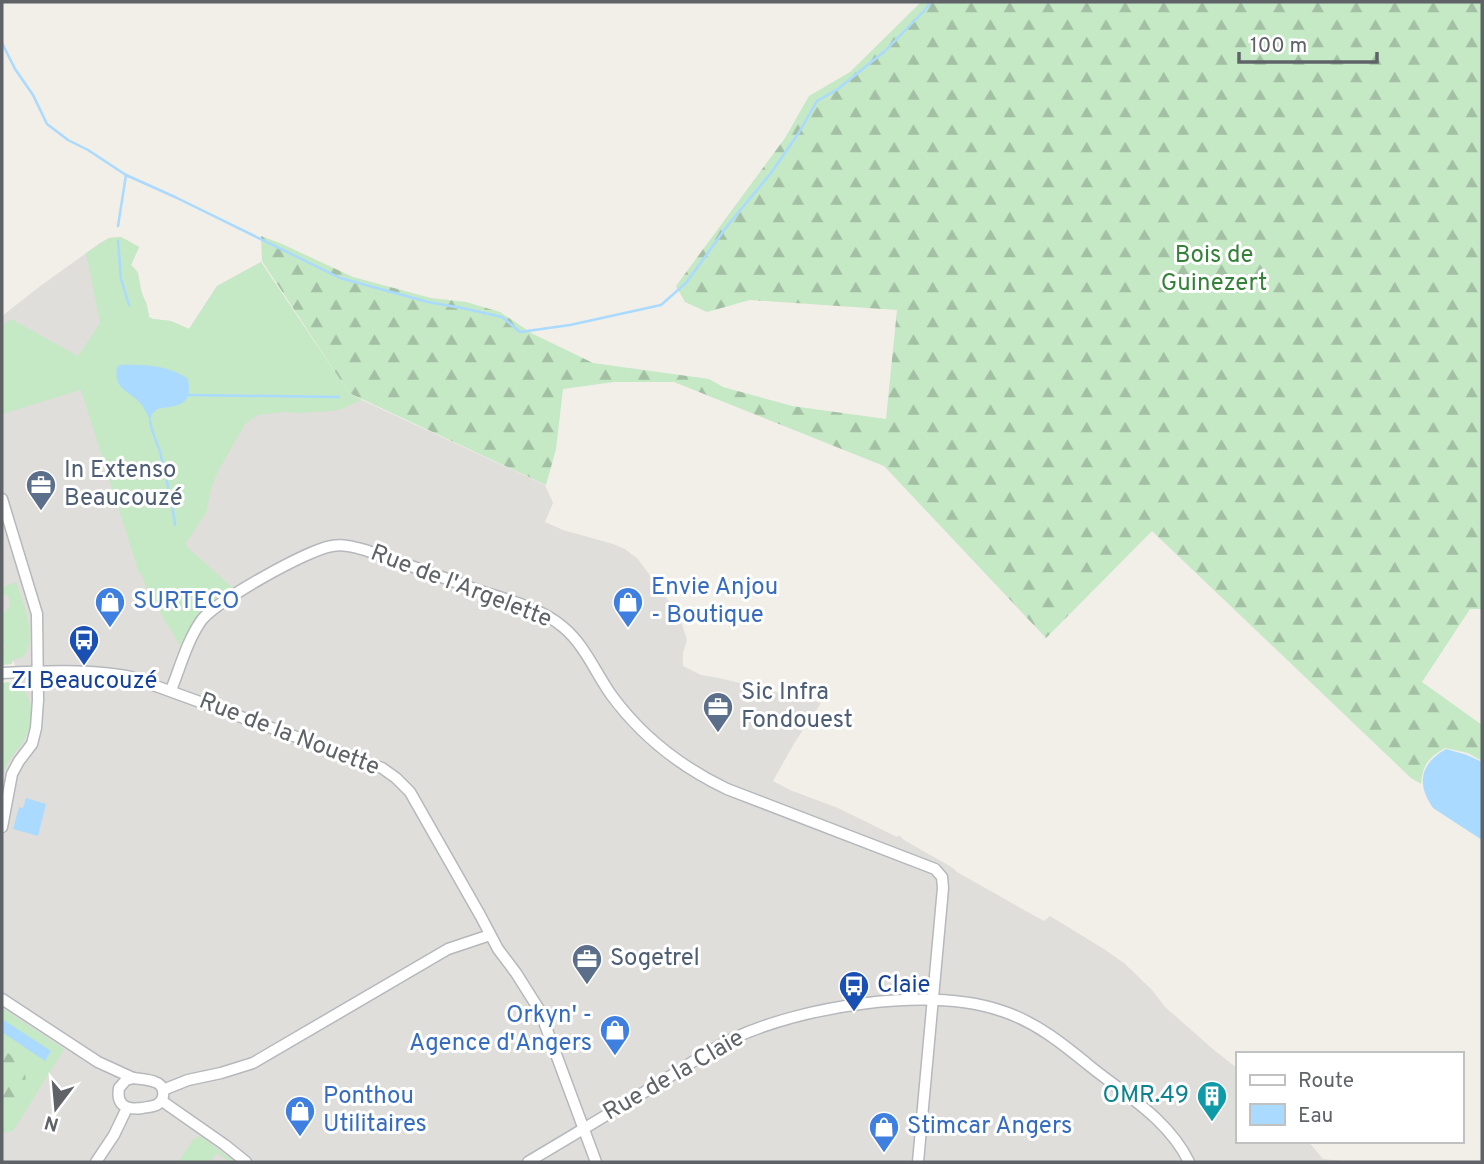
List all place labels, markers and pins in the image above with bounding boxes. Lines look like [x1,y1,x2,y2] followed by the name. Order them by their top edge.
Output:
[64,456,183,514] place label: In Extenso Beaucouzé
[24,468,58,512] office icon: In Extenso Beaucouzé
[651,573,778,631] place label: Envie Anjou - Boutique
[93,585,127,629] shop icon: SURTECO
[611,585,645,629] shop icon: Envie Anjou - Boutique
[133,587,240,617] place label: SURTECO
[67,623,101,667] bus stop icon: ZI Beaucouzé
[11,667,157,697] place label: ZI Beaucouzé
[741,678,853,736] place label: Sic Infra Fondouest
[701,690,735,734] office icon: Sic Infra Fondouest
[570,942,604,986] office icon: Sogetrel
[610,944,700,974] place label: Sogetrel
[837,969,871,1013] bus stop icon: Claie
[877,971,930,1001] place label: Claie
[409,1001,592,1059] place label: Orkyn' - Agence d'Angers
[598,1013,632,1057] shop icon: Orkyn' - Agence d'Angers
[1195,1079,1229,1123] building icon: OMR.49
[1103,1081,1189,1111] place label: OMR.49
[323,1082,427,1140] place label: Ponthou Utilitaires
[283,1094,317,1138] shop icon: Ponthou Utilitaires
[867,1110,901,1154] shop icon: Stimcar Angers
[907,1112,1072,1142] place label: Stimcar Angers

